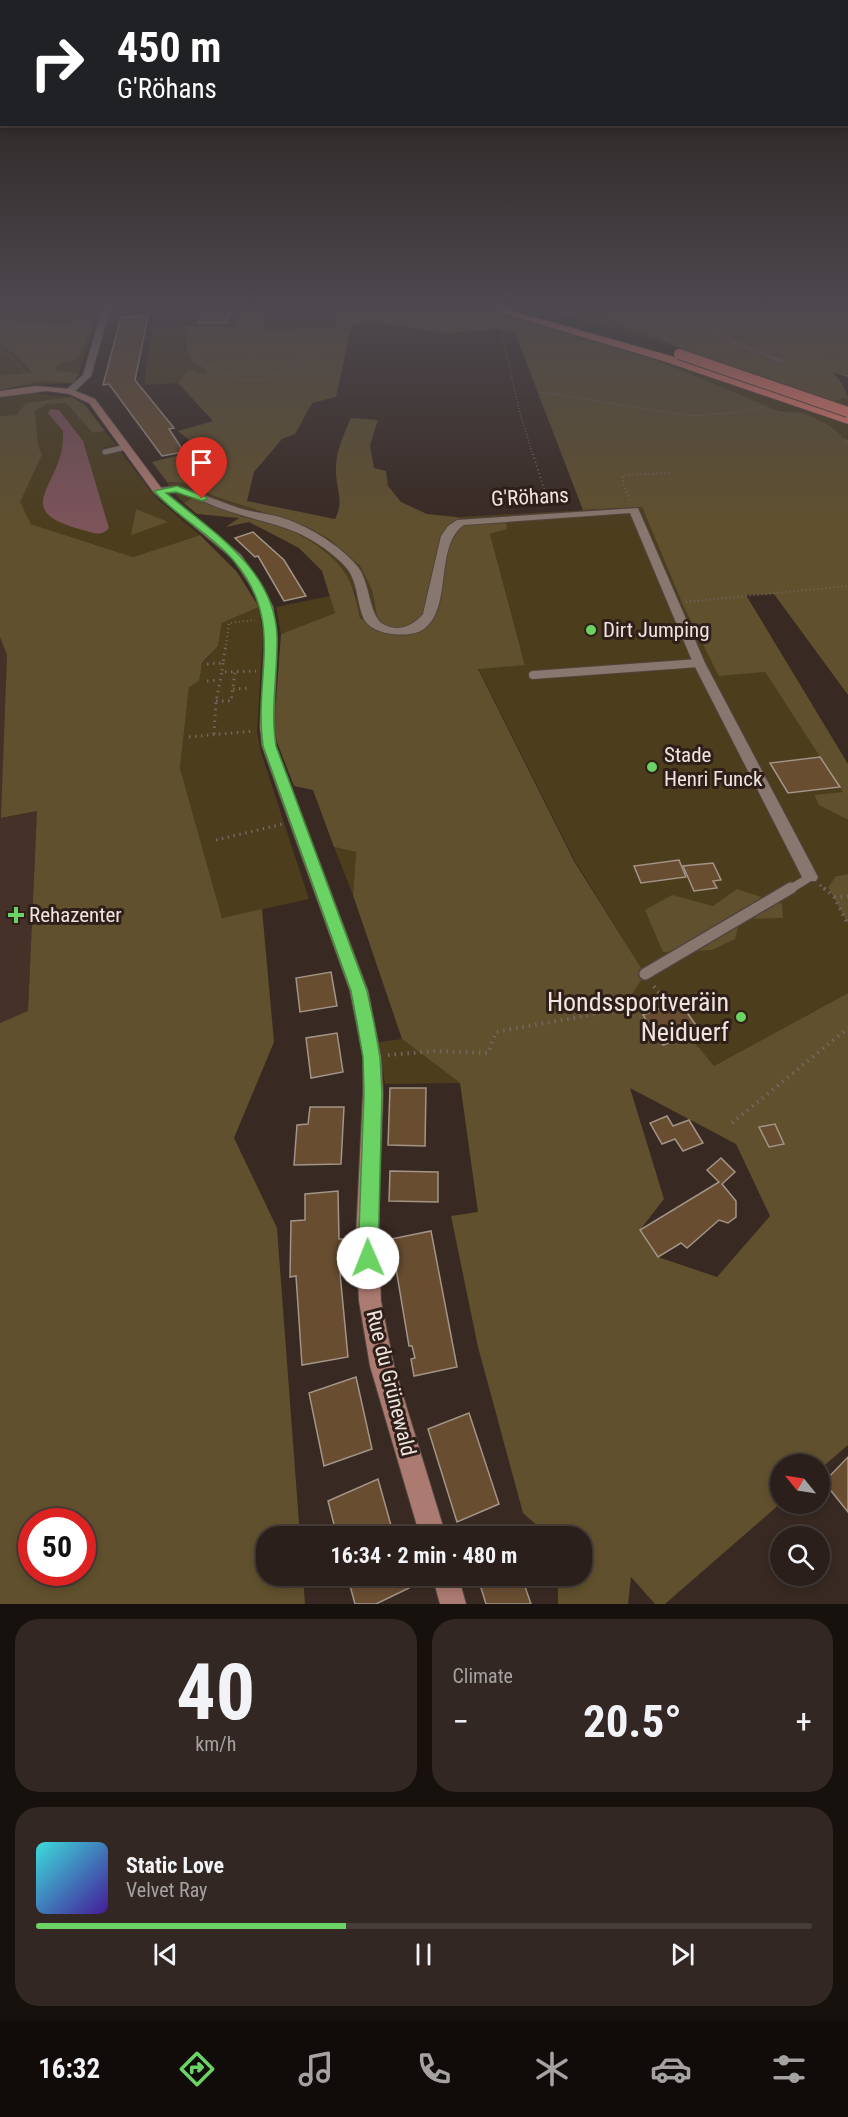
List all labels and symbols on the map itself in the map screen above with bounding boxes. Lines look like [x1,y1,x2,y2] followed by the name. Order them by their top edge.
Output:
[176,437,227,499] pin
[491,483,569,511] street label: G'Röhans
[603,618,710,642] place label: Dirt Jumping
[584,623,598,637] marker: Dirt Jumping
[664,743,763,791] place label: Stade Henri Funck
[645,760,659,774] marker: Stade Henri Funck
[29,903,122,927] place label: Rehazenter
[7,906,25,924] marker: Rehazenter
[547,987,729,1047] place label: Hondssportveräin Neiduerf
[734,1010,748,1024] marker: Hondssportveräin Neiduerf
[336,1226,400,1290] position arrow
[361,1308,421,1458] street label: Rue du Grünewald
[770,1454,830,1514] north arrow
[18,1508,96,1586] speed limit sign: 50

